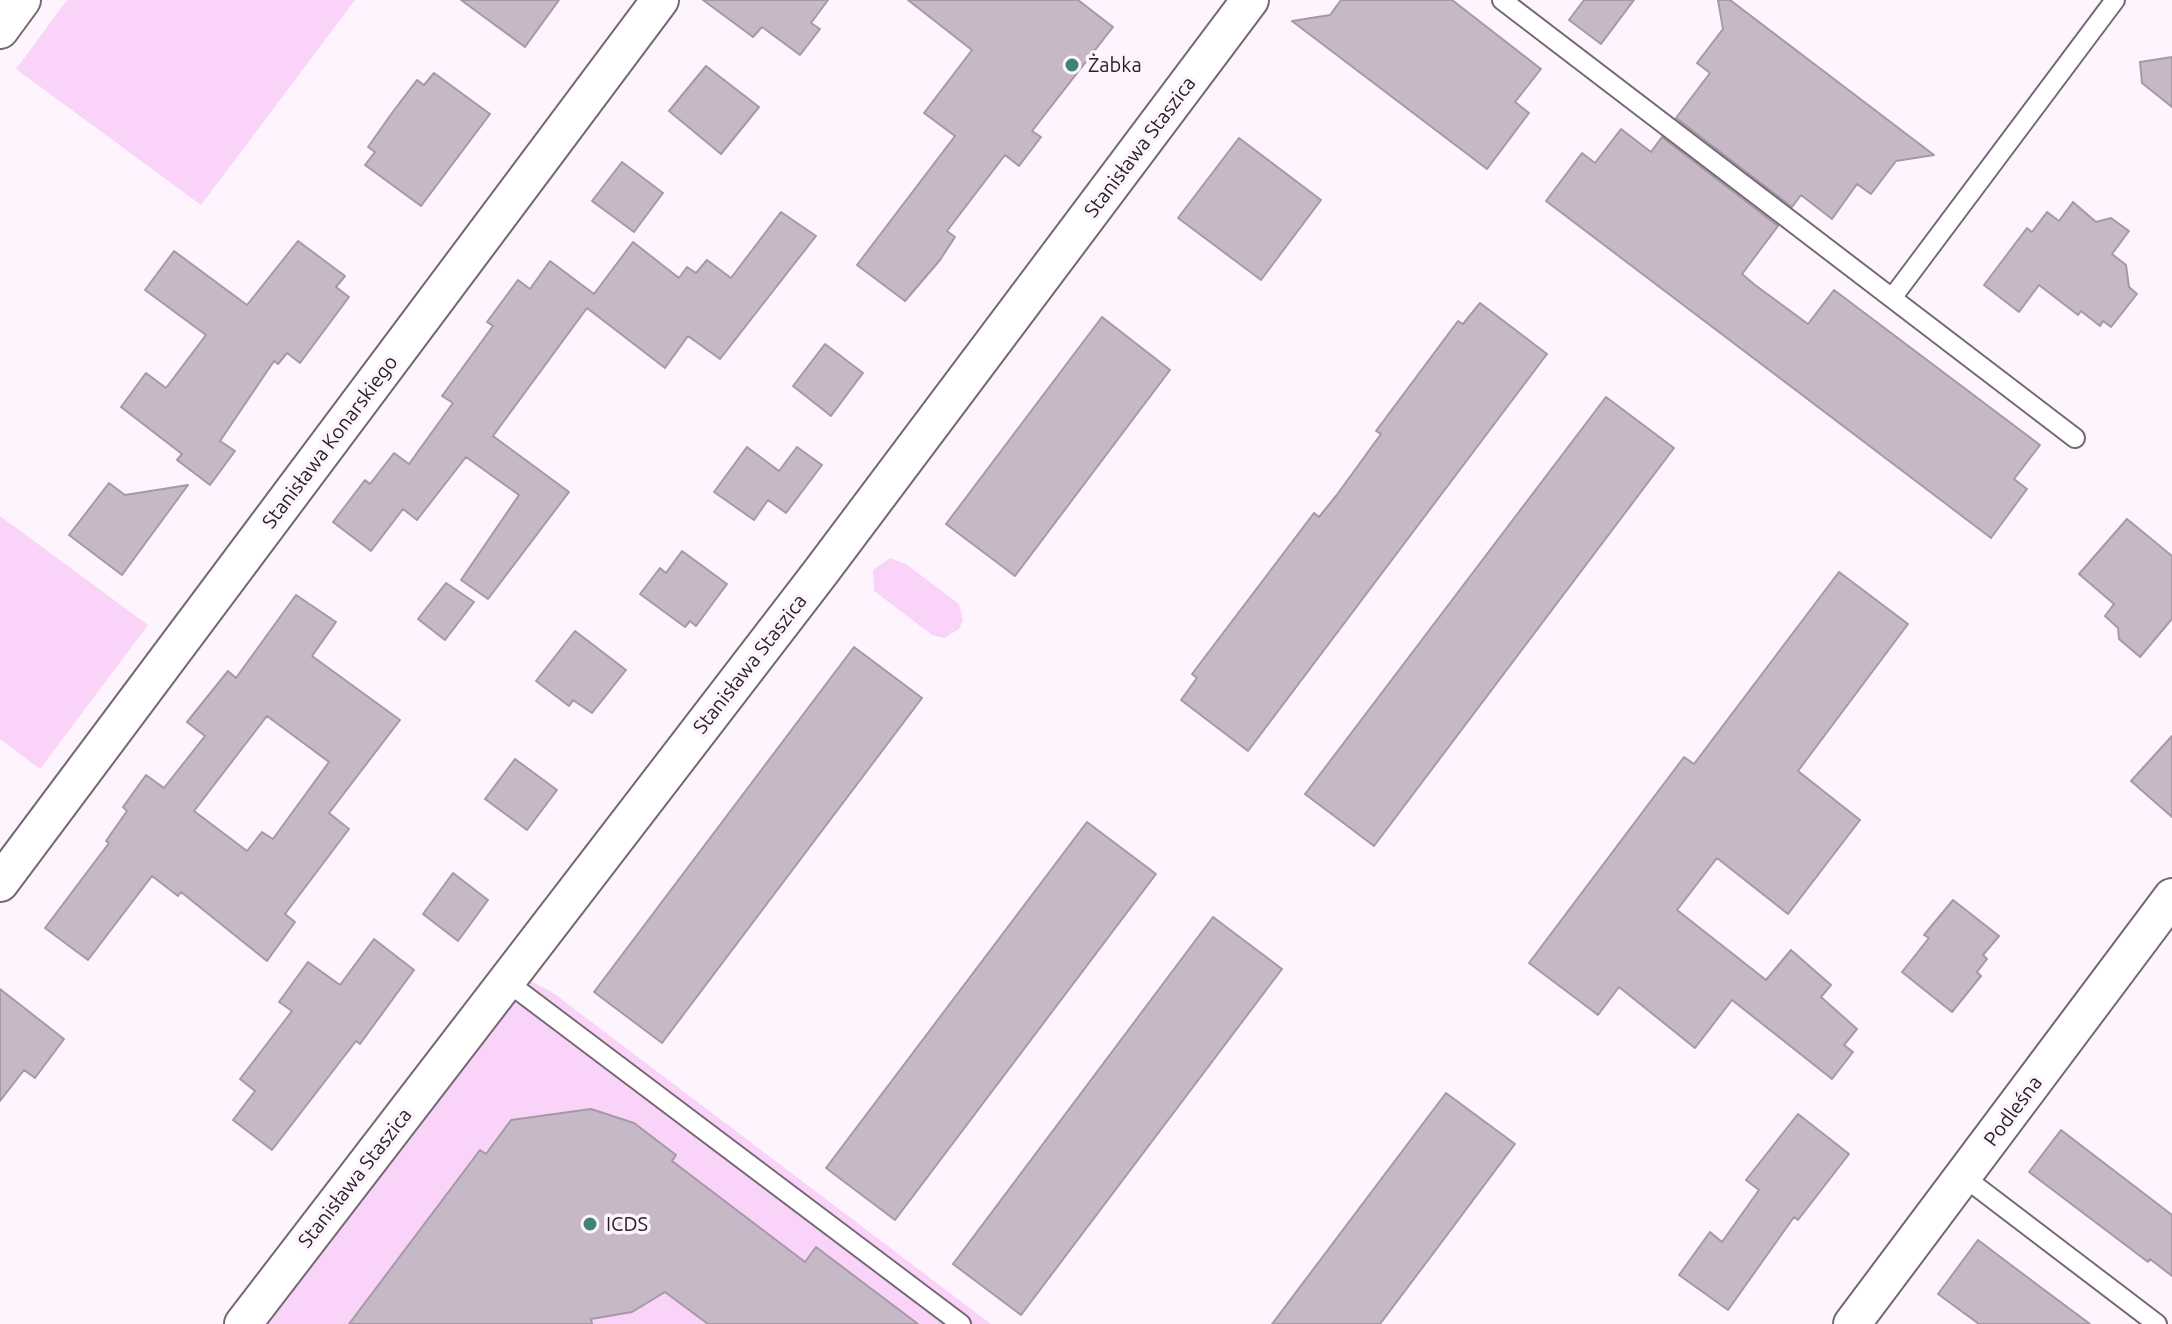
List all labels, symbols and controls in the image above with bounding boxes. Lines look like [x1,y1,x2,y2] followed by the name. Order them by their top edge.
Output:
[1088,53,1142,77] place label: Żabka
[1063,56,1081,74] marker: Żabka
[1079,72,1201,222] street label: Stanisława Staszica
[257,351,403,533] street label: Stanisława Konarskiego
[688,589,812,739] street label: Stanisława Staszica
[1979,1071,2047,1151] street label: Podleśna
[293,1103,417,1253] street label: Stanisława Staszica
[606,1212,648,1236] place label: ICDS
[581,1215,599,1233] marker: ICDS

